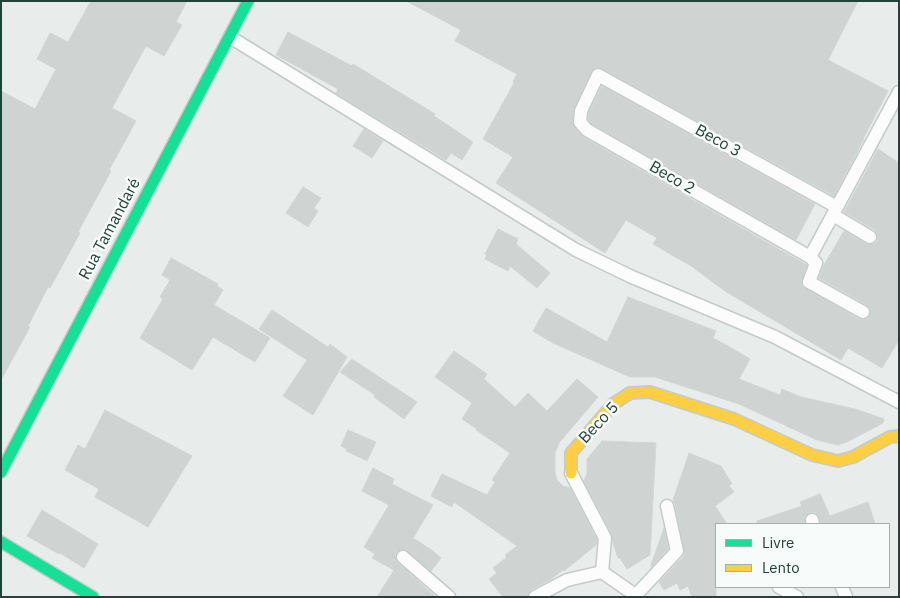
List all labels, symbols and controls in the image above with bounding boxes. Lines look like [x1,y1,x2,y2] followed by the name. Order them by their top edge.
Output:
[692,121,744,161] street label: Beco 3
[646,157,698,199] street label: Beco 2
[75,175,145,283] street label: Rua Tamandaré
[575,398,623,448] street label: Beco 5
[715,523,890,588] legend
[762,533,794,552] text: Livre
[762,558,800,577] text: Lento

